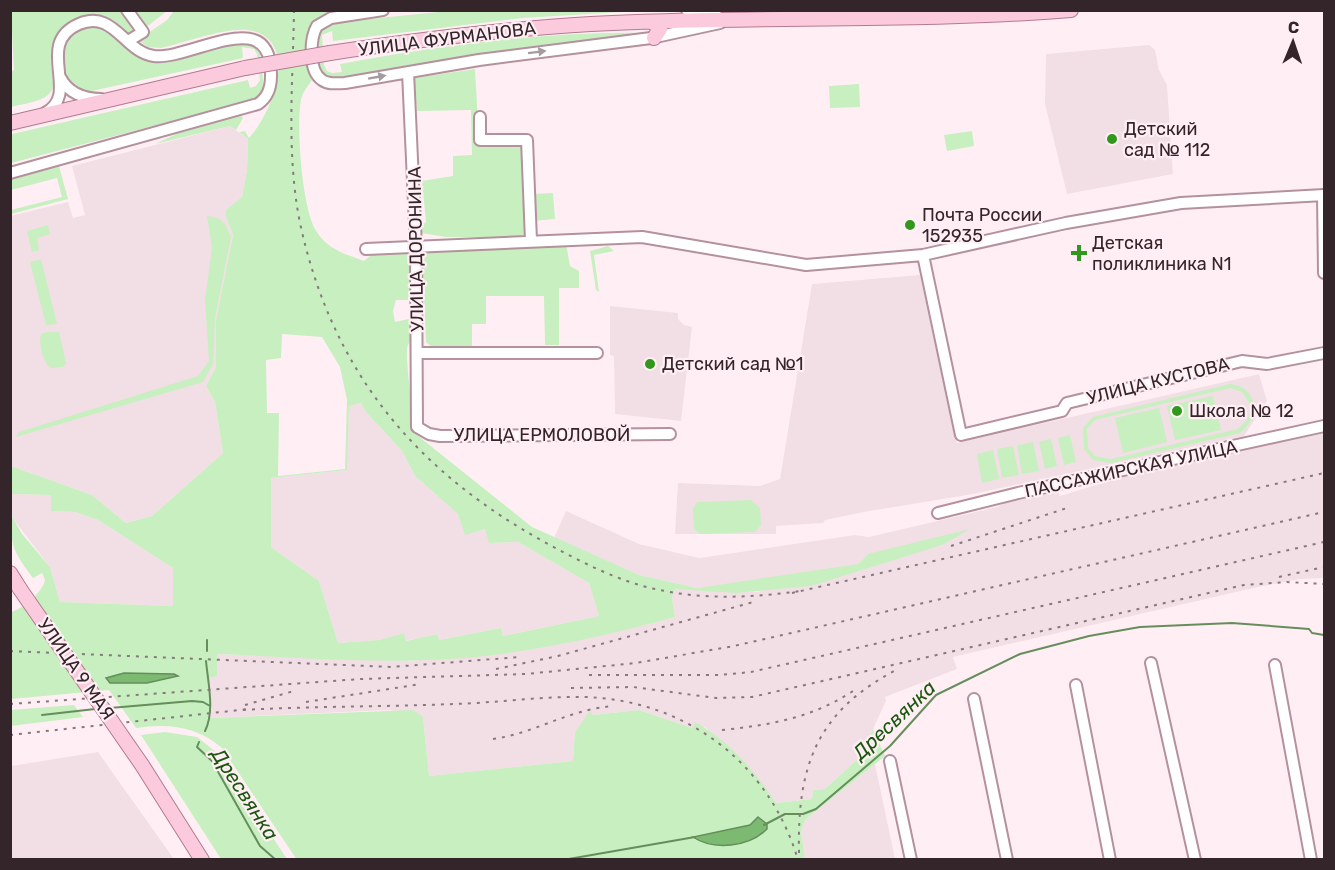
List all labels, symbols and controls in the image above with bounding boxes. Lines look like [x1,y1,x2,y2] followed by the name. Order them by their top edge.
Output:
[1263,12,1323,72] north arrow
[357,17,537,61] street label: УЛИЦА ФУРМАНОВА
[1288,18,1299,37] text: С
[528,47,547,57] one-way arrow
[367,72,386,81] one-way arrow
[1124,118,1210,161] place label: Детский сад № 112
[1105,132,1119,146] marker: Детский сад № 112
[404,166,428,332] street label: УЛИЦА ДОРОНИНА
[922,204,1042,247] place label: Почта России 152935
[903,218,917,232] marker: Почта России 152935
[1092,232,1231,275] place label: Детская поликлиника N1
[1070,244,1088,262] marker: Детская поликлиника N1
[662,353,804,375] place label: Детский сад №1
[1084,353,1232,409] street label: УЛИЦА КУСТОВА
[643,357,657,371] marker: Детский сад №1
[1189,400,1294,422] place label: Школа № 12
[1170,404,1184,418] marker: Школа № 12
[454,424,630,446] street label: УЛИЦА ЕРМОЛОВОЙ
[1023,436,1239,502] street label: ПАССАЖИРСКАЯ УЛИЦА
[33,614,119,724] street label: УЛИЦА 9 МАЯ
[846,675,941,766] water label: Дресвянка
[205,742,284,845] water label: Дресвянка

